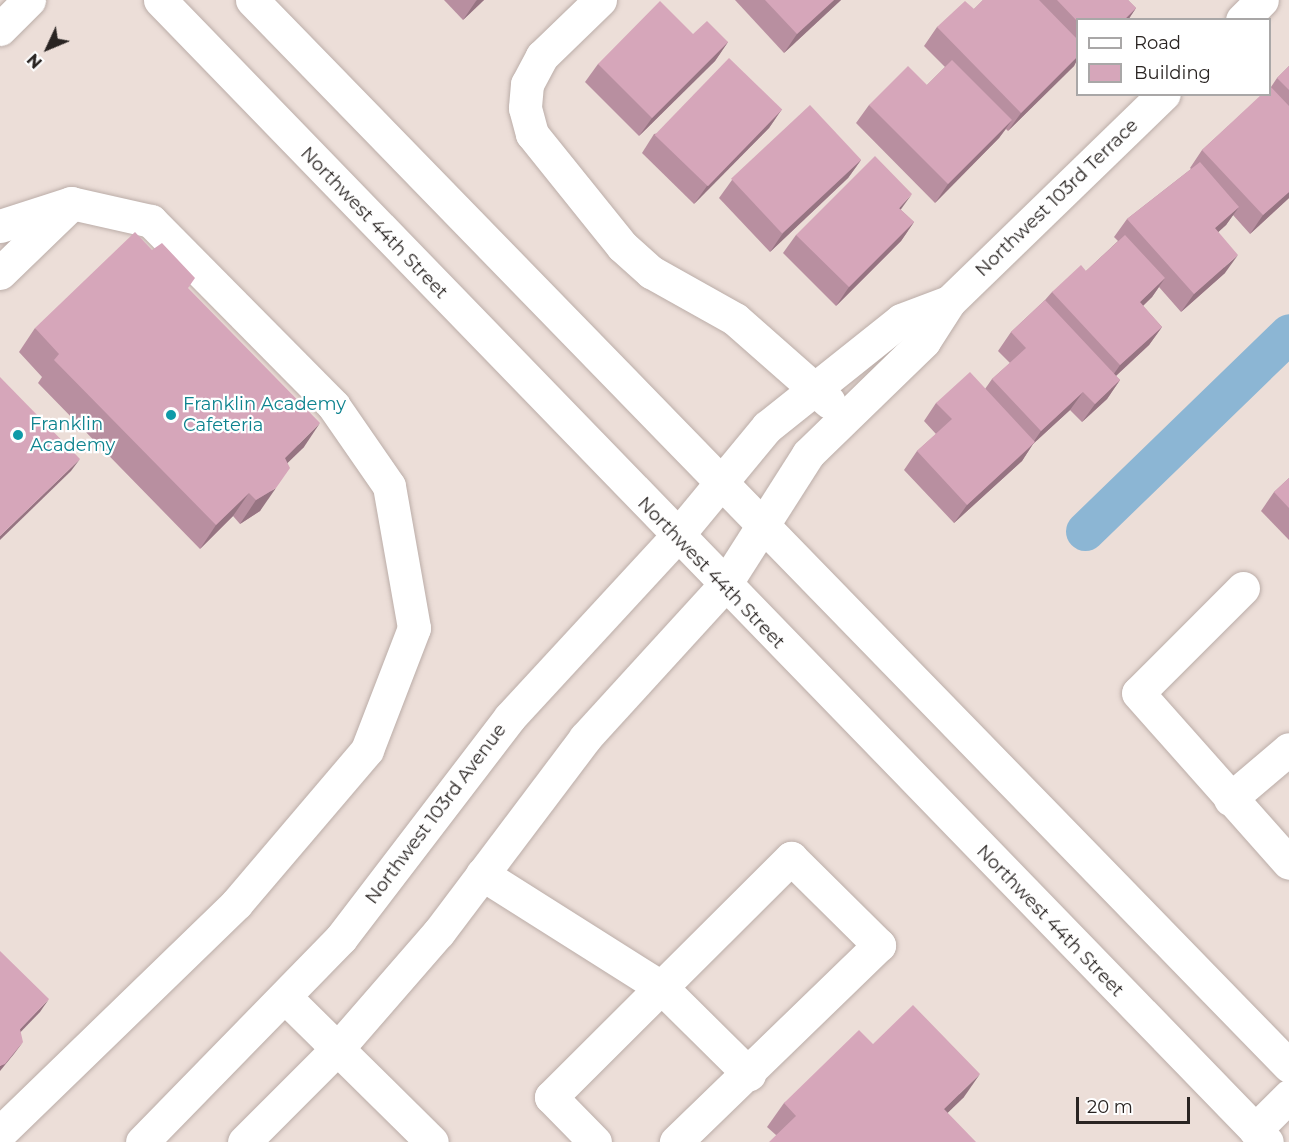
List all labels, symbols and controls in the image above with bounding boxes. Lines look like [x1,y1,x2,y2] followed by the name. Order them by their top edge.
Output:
[18,18,78,78] north arrow
[1076,18,1271,96] legend
[1134,32,1181,54] text: Road
[23,50,46,72] text: N
[1134,62,1211,84] text: Building
[971,115,1143,281] street label: Northwest 103rd Terrace
[296,143,452,303] street label: Northwest 44th Street
[183,394,346,436] place label: Franklin Academy Cafeteria
[164,408,178,422] marker: Franklin Academy Cafeteria
[30,414,115,456] place label: Franklin Academy
[11,428,25,442] marker: Franklin Academy
[633,493,789,653] street label: Northwest 44th Street
[361,720,511,908] street label: Northwest 103rd Avenue
[972,841,1128,1001] street label: Northwest 44th Street
[1079,1085,1193,1123] scale bar
[1087,1096,1133,1118] text: 20 m

